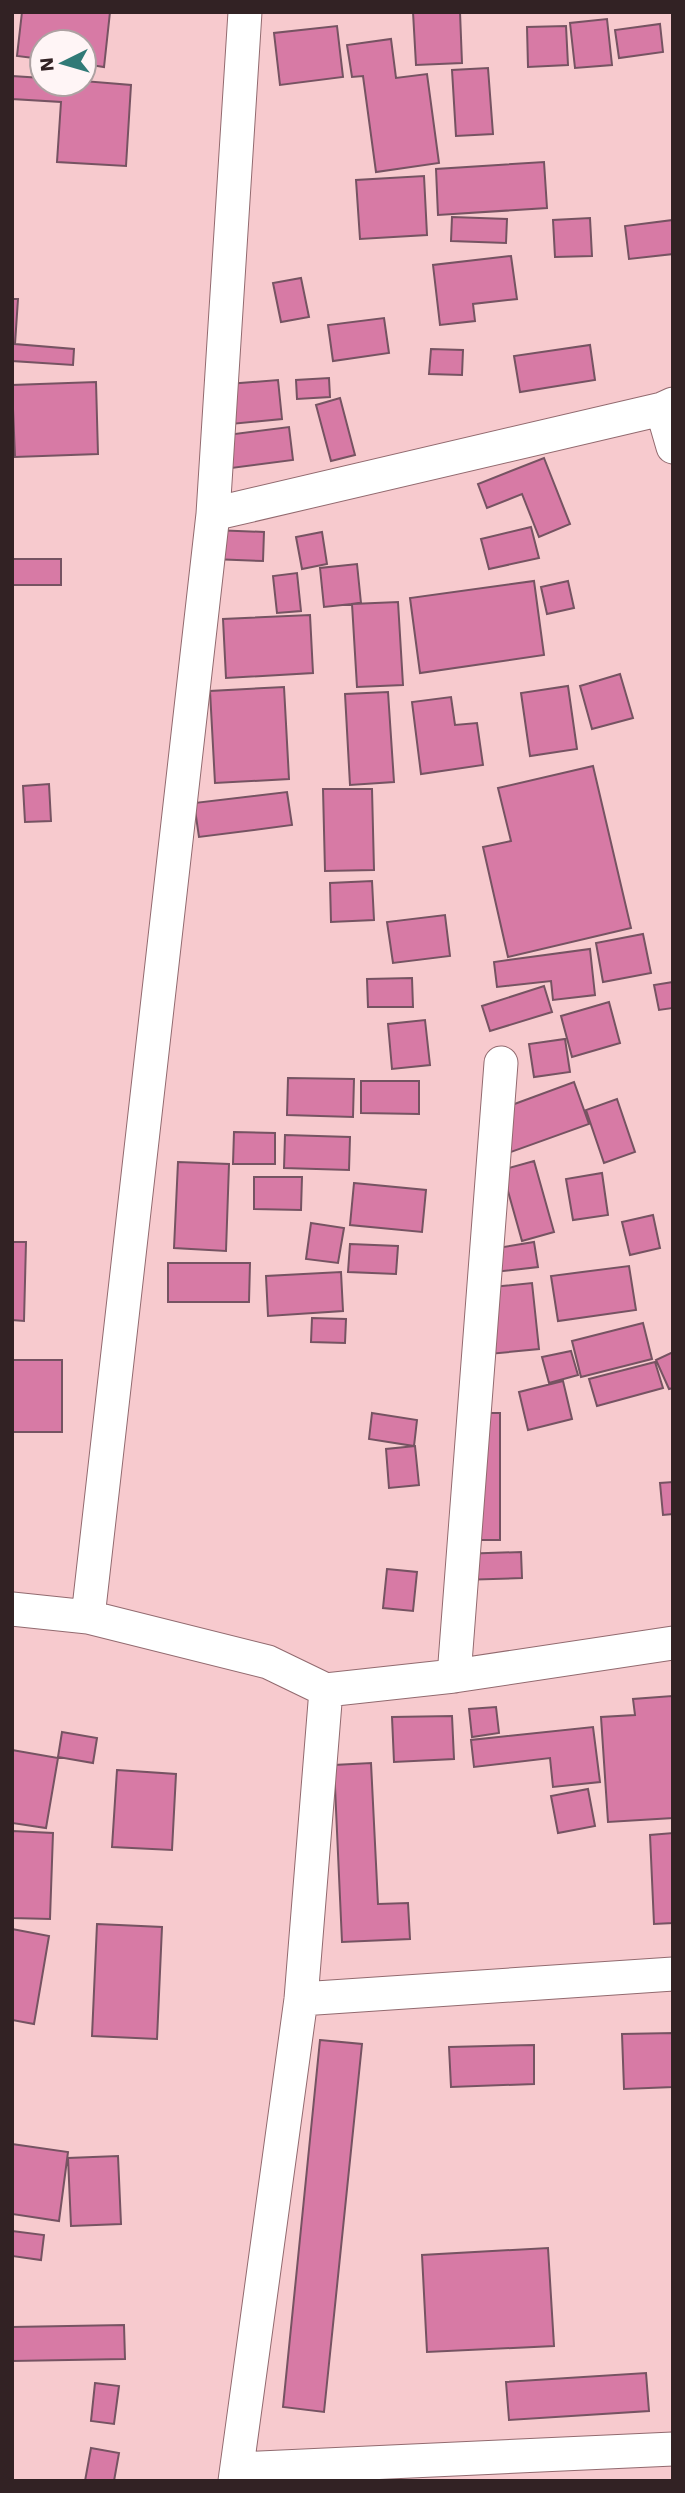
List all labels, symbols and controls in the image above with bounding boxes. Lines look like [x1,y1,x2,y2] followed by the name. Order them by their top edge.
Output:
[28,28,98,98] north arrow
[34,56,59,72] text: N

